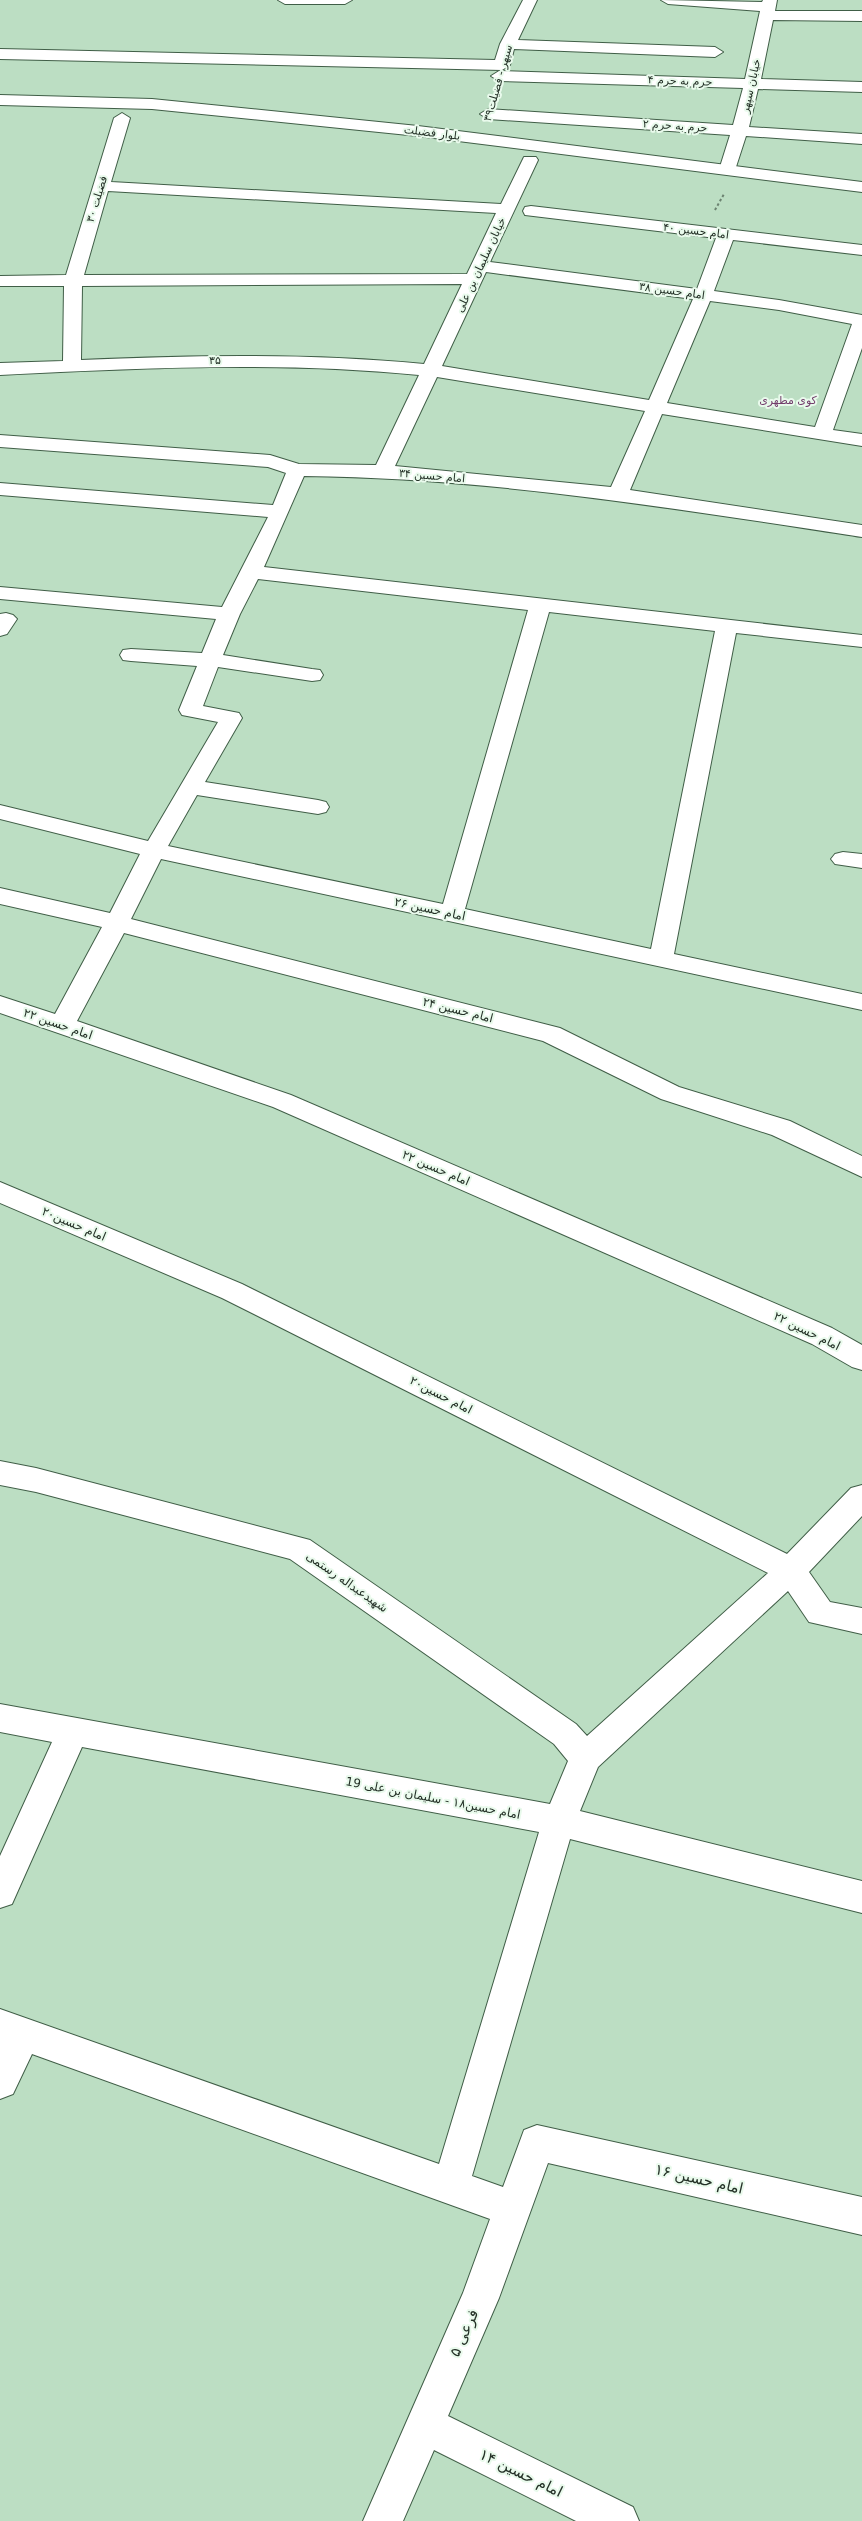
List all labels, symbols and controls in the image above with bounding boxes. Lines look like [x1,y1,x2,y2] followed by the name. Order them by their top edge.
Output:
[481,43,515,123] street label: سپهر - فضیلت۳۹
[738,58,764,115] street label: خیابان سپهر
[647,73,713,89] street label: حرم به حرم ۴
[642,117,708,135] street label: حرم به حرم ۲
[403,123,461,143] street label: بلوار فضیلت
[84,174,110,224] street label: فضیلت ۳۰
[453,215,509,315] street label: خیابان سلیمان بن علی
[662,221,730,241] street label: امام حسین ۴۰
[638,280,706,302] street label: امام حسین ۳۸
[209,354,221,367] street label: ۳۵
[759,394,818,407] district label: کوی مطهری
[398,467,466,485] street label: امام حسین ۳۴
[393,895,467,924] street label: امام حسین ۲۶
[421,994,495,1027] street label: امام حسین ۲۴
[21,1006,94,1043] street label: امام حسین ۲۲
[400,1147,472,1189] street label: امام حسین ۲۲
[39,1204,108,1245] street label: امام حسین۲۰
[771,1309,843,1354] street label: امام حسین ۲۲
[407,1373,475,1418] street label: امام حسین۲۰
[303,1549,390,1616] street label: شهیدعبداله رستمی
[344,1774,522,1823] street label: امام حسین۱۸ - سلیمان بن علی 19
[653,2160,745,2198] street label: امام حسین ۱۶
[446,2307,482,2359] street label: فرعی ۵
[476,2445,566,2501] street label: امام حسین ۱۴

